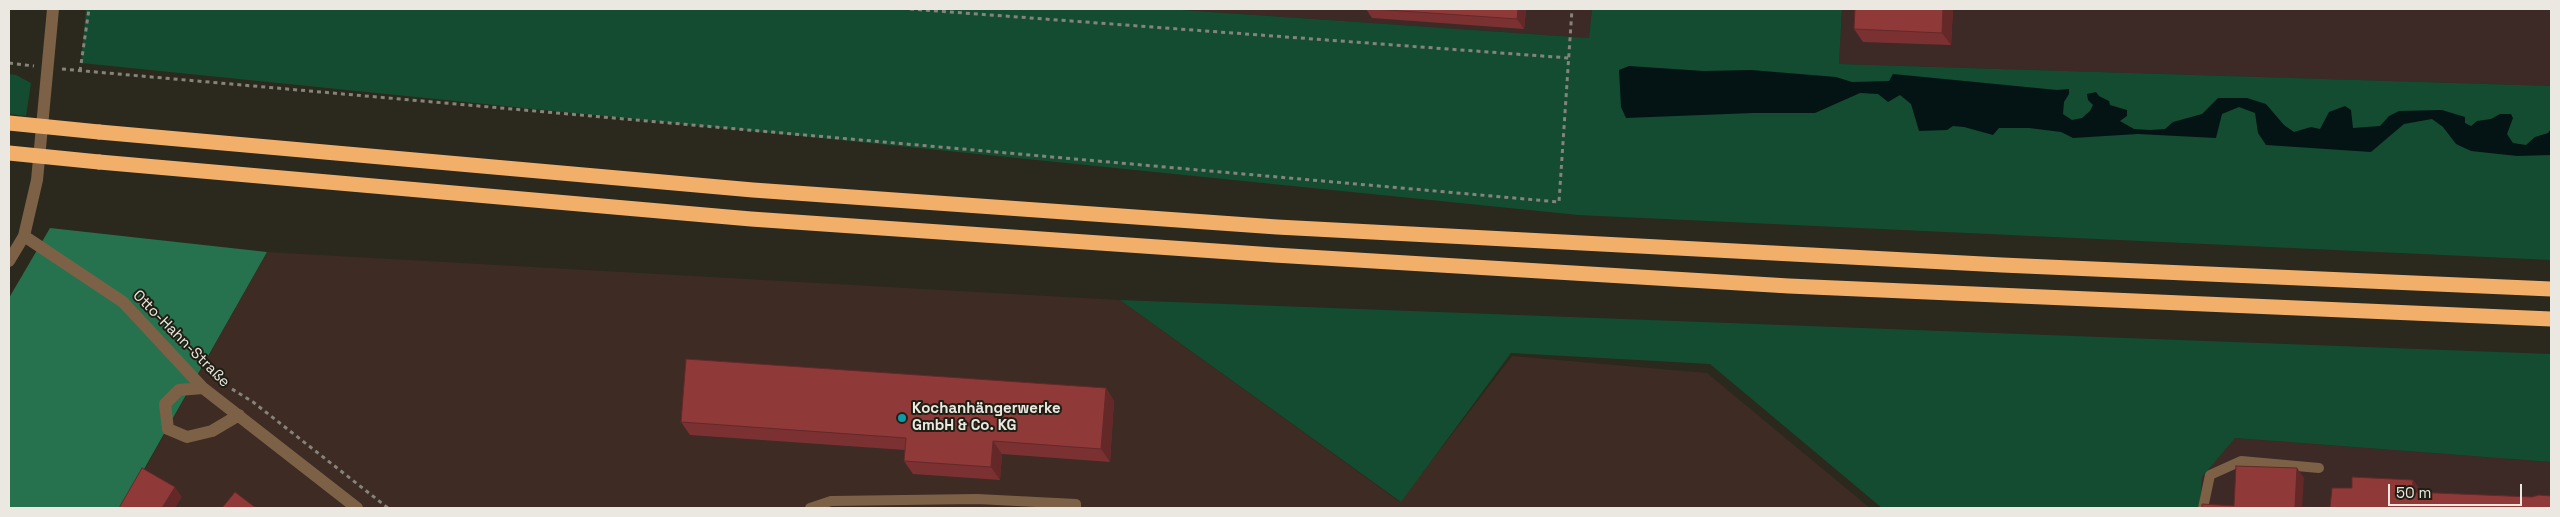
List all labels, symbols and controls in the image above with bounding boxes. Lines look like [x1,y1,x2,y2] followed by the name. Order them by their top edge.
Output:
[129,287,233,391] street label: Otto-Hahn-Straße
[912,400,1061,435] place label: Kochanhängerwerke GmbH & Co. KG
[896,412,908,424] marker: Kochanhängerwerke GmbH & Co. KG
[2390,474,2524,506] scale bar
[2396,483,2431,502] text: 50 m

